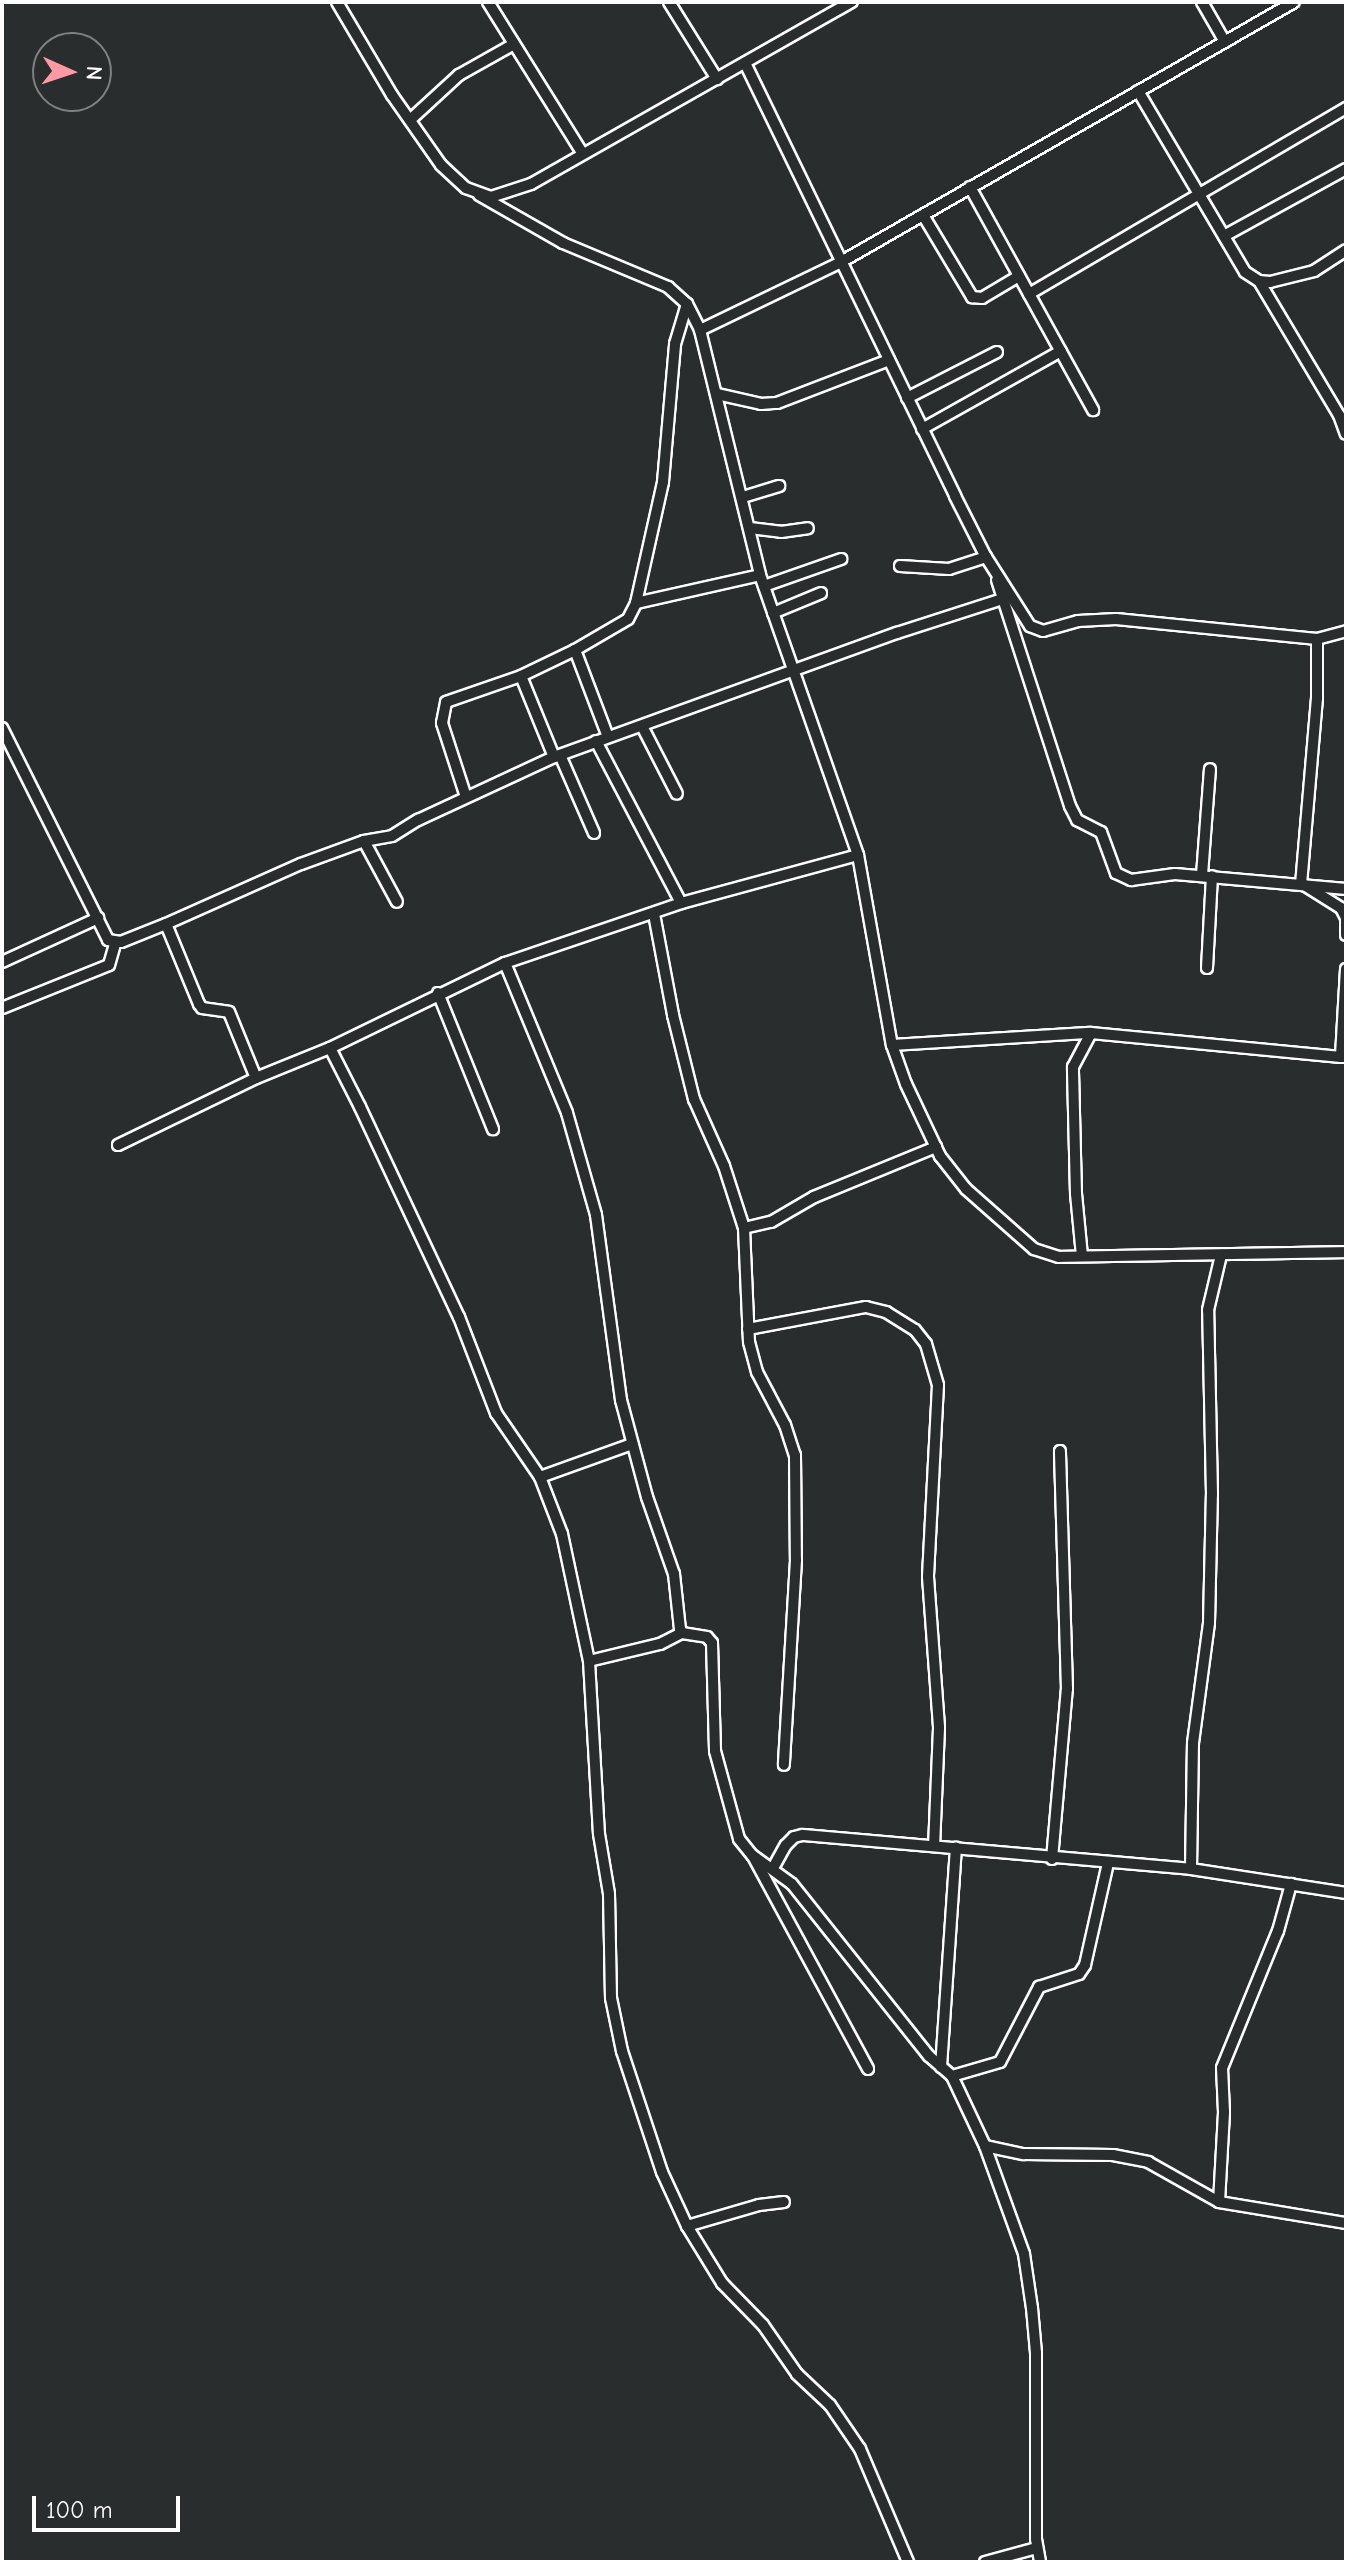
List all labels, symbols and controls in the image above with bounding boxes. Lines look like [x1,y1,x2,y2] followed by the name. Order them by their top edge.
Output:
[32,32,112,112] north arrow
[81,65,107,81] text: N
[36,2480,184,2530] scale bar
[46,2496,113,2524] text: 100 m

